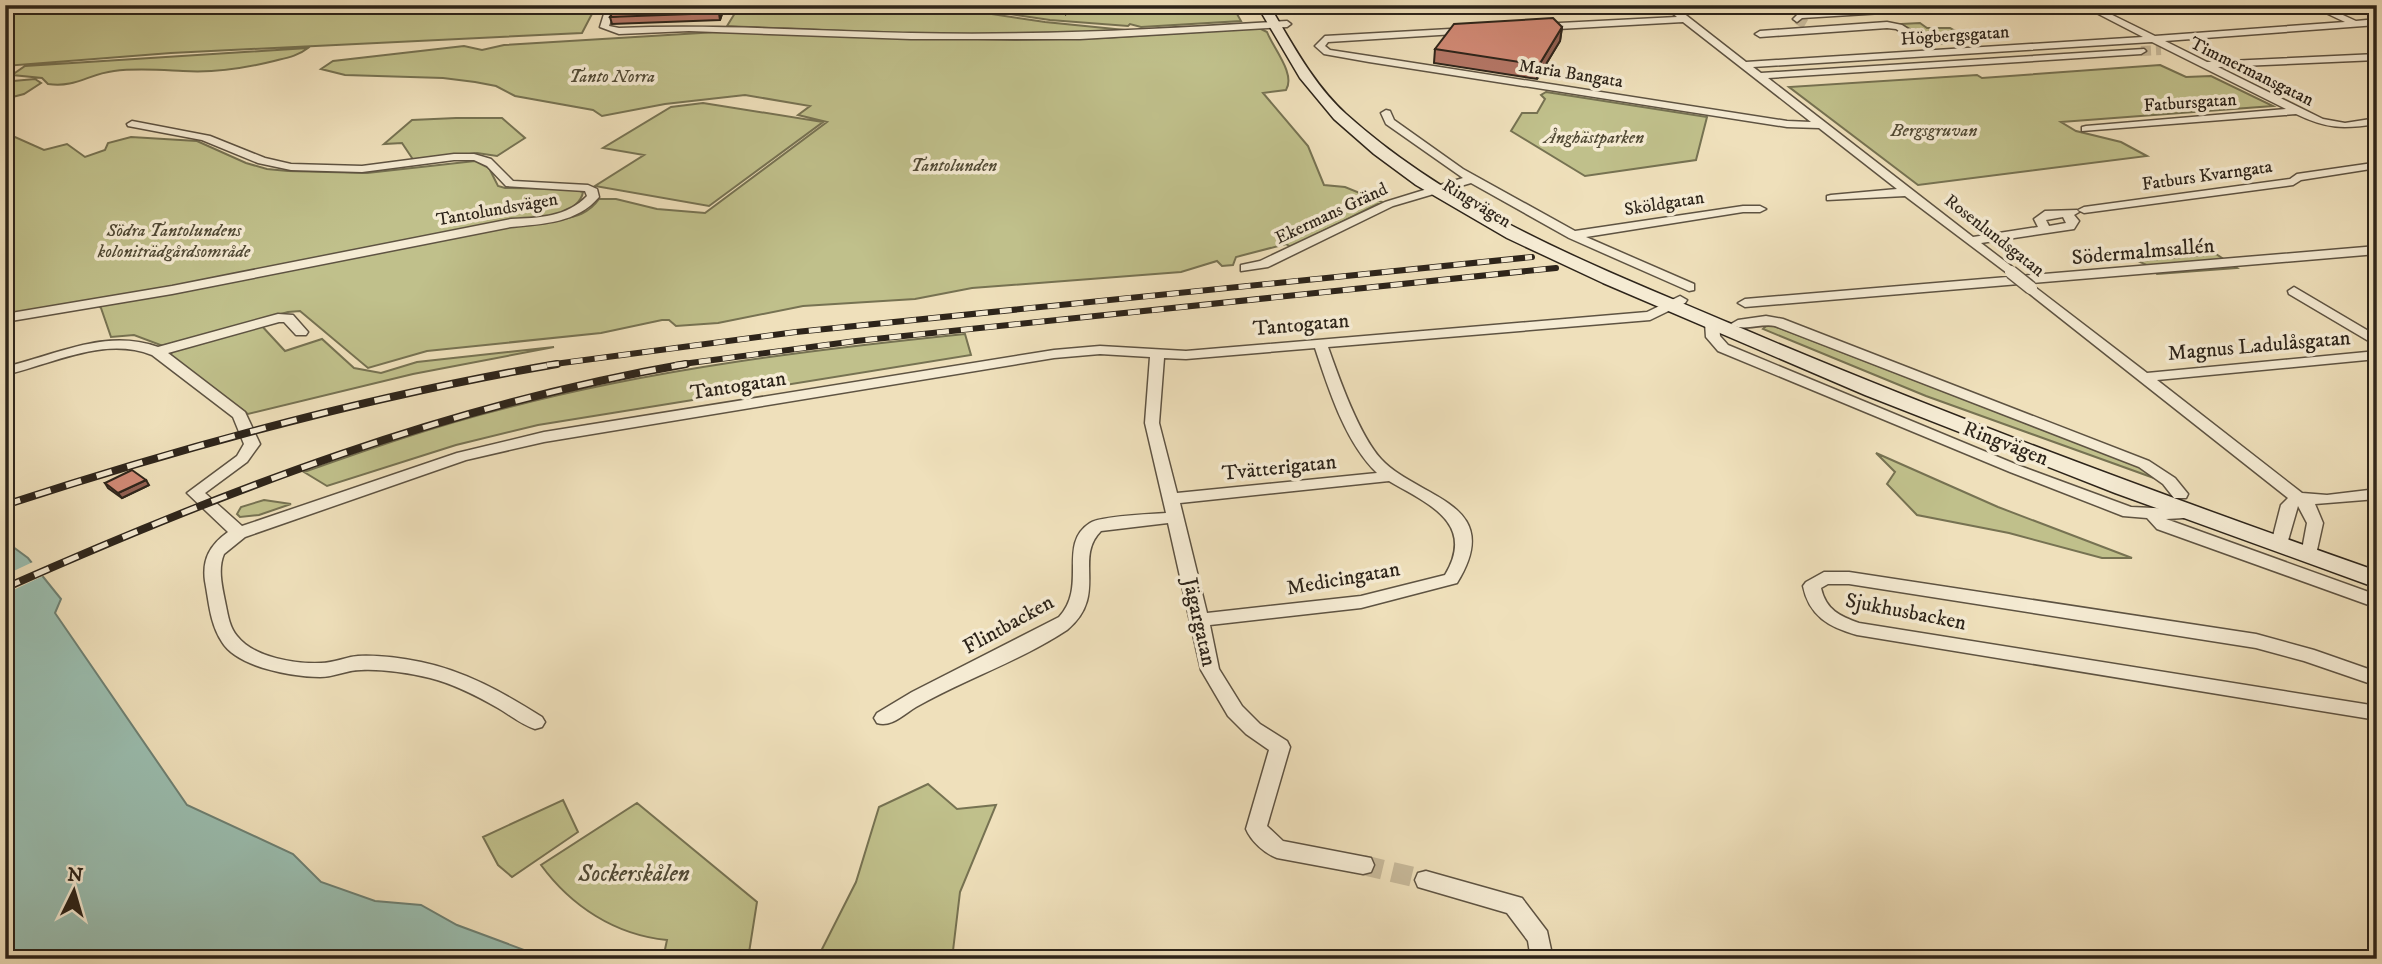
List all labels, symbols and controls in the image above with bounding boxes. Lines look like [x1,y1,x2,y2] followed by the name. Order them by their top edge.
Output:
[1900,21,2011,51] street label: Högbergsgatan
[2186,32,2318,112] street label: Timmermansgatan
[1517,55,1625,93] street label: Maria Bangata
[569,66,655,88] park label: Tanto Norra
[2143,89,2238,117] street label: Fatbursgatan
[1890,120,1977,142] park label: Bergsgruvan
[1542,127,1644,149] park label: Ånghästparken
[911,155,997,177] park label: Tantolunden
[2141,156,2274,196] street label: Fatburs Kvarngata
[1438,175,1515,233] street label: Ringvägen
[1272,178,1391,250] street label: Ekermans Gränd
[1623,187,1706,221] street label: Sköldgatan
[435,188,560,231] street label: Tantolundsvägen
[1940,190,2049,282] street label: Rosenlundsgatan
[97,220,251,263] park label: Södra Tantolundens koloniträdgårdsområde
[2071,233,2216,271] street label: Södermalmsallén
[1252,308,1350,342] street label: Tantogatan
[2167,325,2352,367] street label: Magnus Ladulåsgatan
[688,366,788,406] street label: Tantogatan
[1959,416,2052,472] street label: Ringvägen
[1221,449,1338,487] street label: Tvätterigatan
[1284,556,1402,602] street label: Medicingatan
[1176,574,1222,669] street label: Jägargatan
[1843,588,1968,636] street label: Sjukhusbacken
[959,589,1058,660] street label: Flintbacken
[38,856,108,926] north arrow
[577,859,690,889] park label: Sockerskålen
[67,863,85,888] text: N

